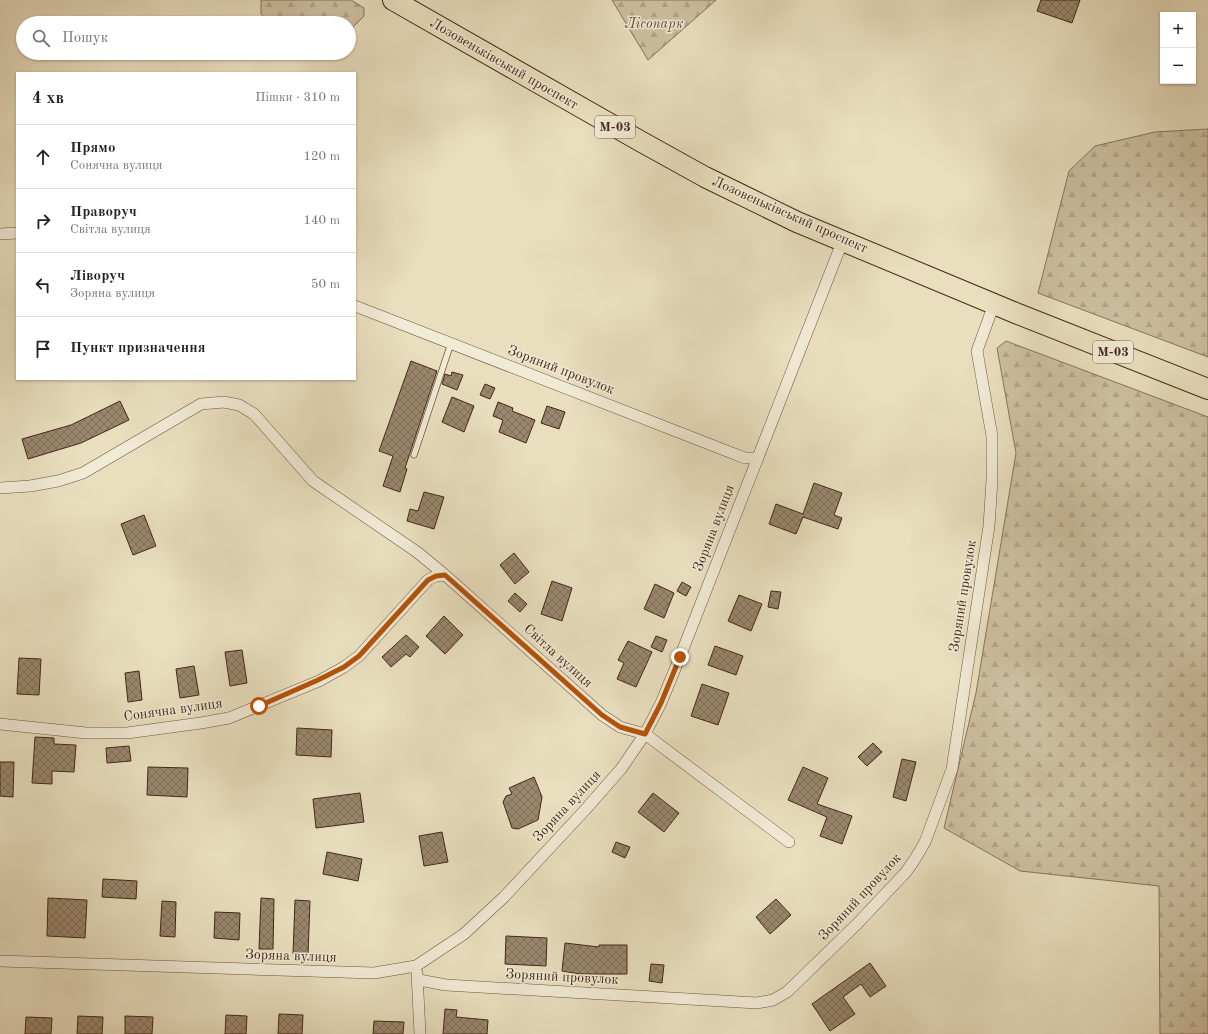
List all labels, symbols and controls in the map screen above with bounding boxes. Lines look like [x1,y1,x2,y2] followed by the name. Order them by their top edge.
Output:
[1160,12,1196,84] map controls
[1160,12,1196,48] button: +
[16,16,356,60] search box
[427,16,581,112] street label: Лозовеньківський проспект
[625,17,684,32] park label: Лісопарк
[30,27,52,49] icon: search
[62,31,108,46] text: Пошук
[1160,48,1196,84] button: −
[32,90,64,107] text: 4 хв
[255,91,340,104] text: Пішки · 310 m
[595,116,635,138] road number: М-03
[70,141,116,156] text: Прямо
[32,146,54,168] icon: ahead
[303,150,340,163] text: 120 m
[70,159,163,172] text: Сонячна вулиця
[710,174,870,256] street label: Лозовеньківський проспект
[70,205,137,220] text: Праворуч
[32,210,54,232] icon: right
[303,214,340,227] text: 140 m
[70,223,151,236] text: Світла вулиця
[70,269,125,284] text: Ліворуч
[32,274,54,296] icon: left
[311,278,340,291] text: 50 m
[70,287,155,300] text: Зоряна вулиця
[32,338,54,360] icon: arrive
[70,341,206,356] text: Пункт призначення
[1093,341,1133,363] road number: М-03
[506,343,616,397] street label: Зоряний провулок
[691,483,737,573] street label: Зоряна вулиця
[947,539,979,653] street label: Зоряний провулок
[521,622,595,690] street label: Світла вулиця
[671,648,689,666] route end
[123,696,223,724] street label: Сонячна вулиця
[250,697,268,715] route start
[531,768,603,844] street label: Зоряна вулиця
[816,851,904,943] street label: Зоряний провулок
[245,947,337,965] street label: Зоряна вулиця
[505,967,619,987] street label: Зоряний провулок

